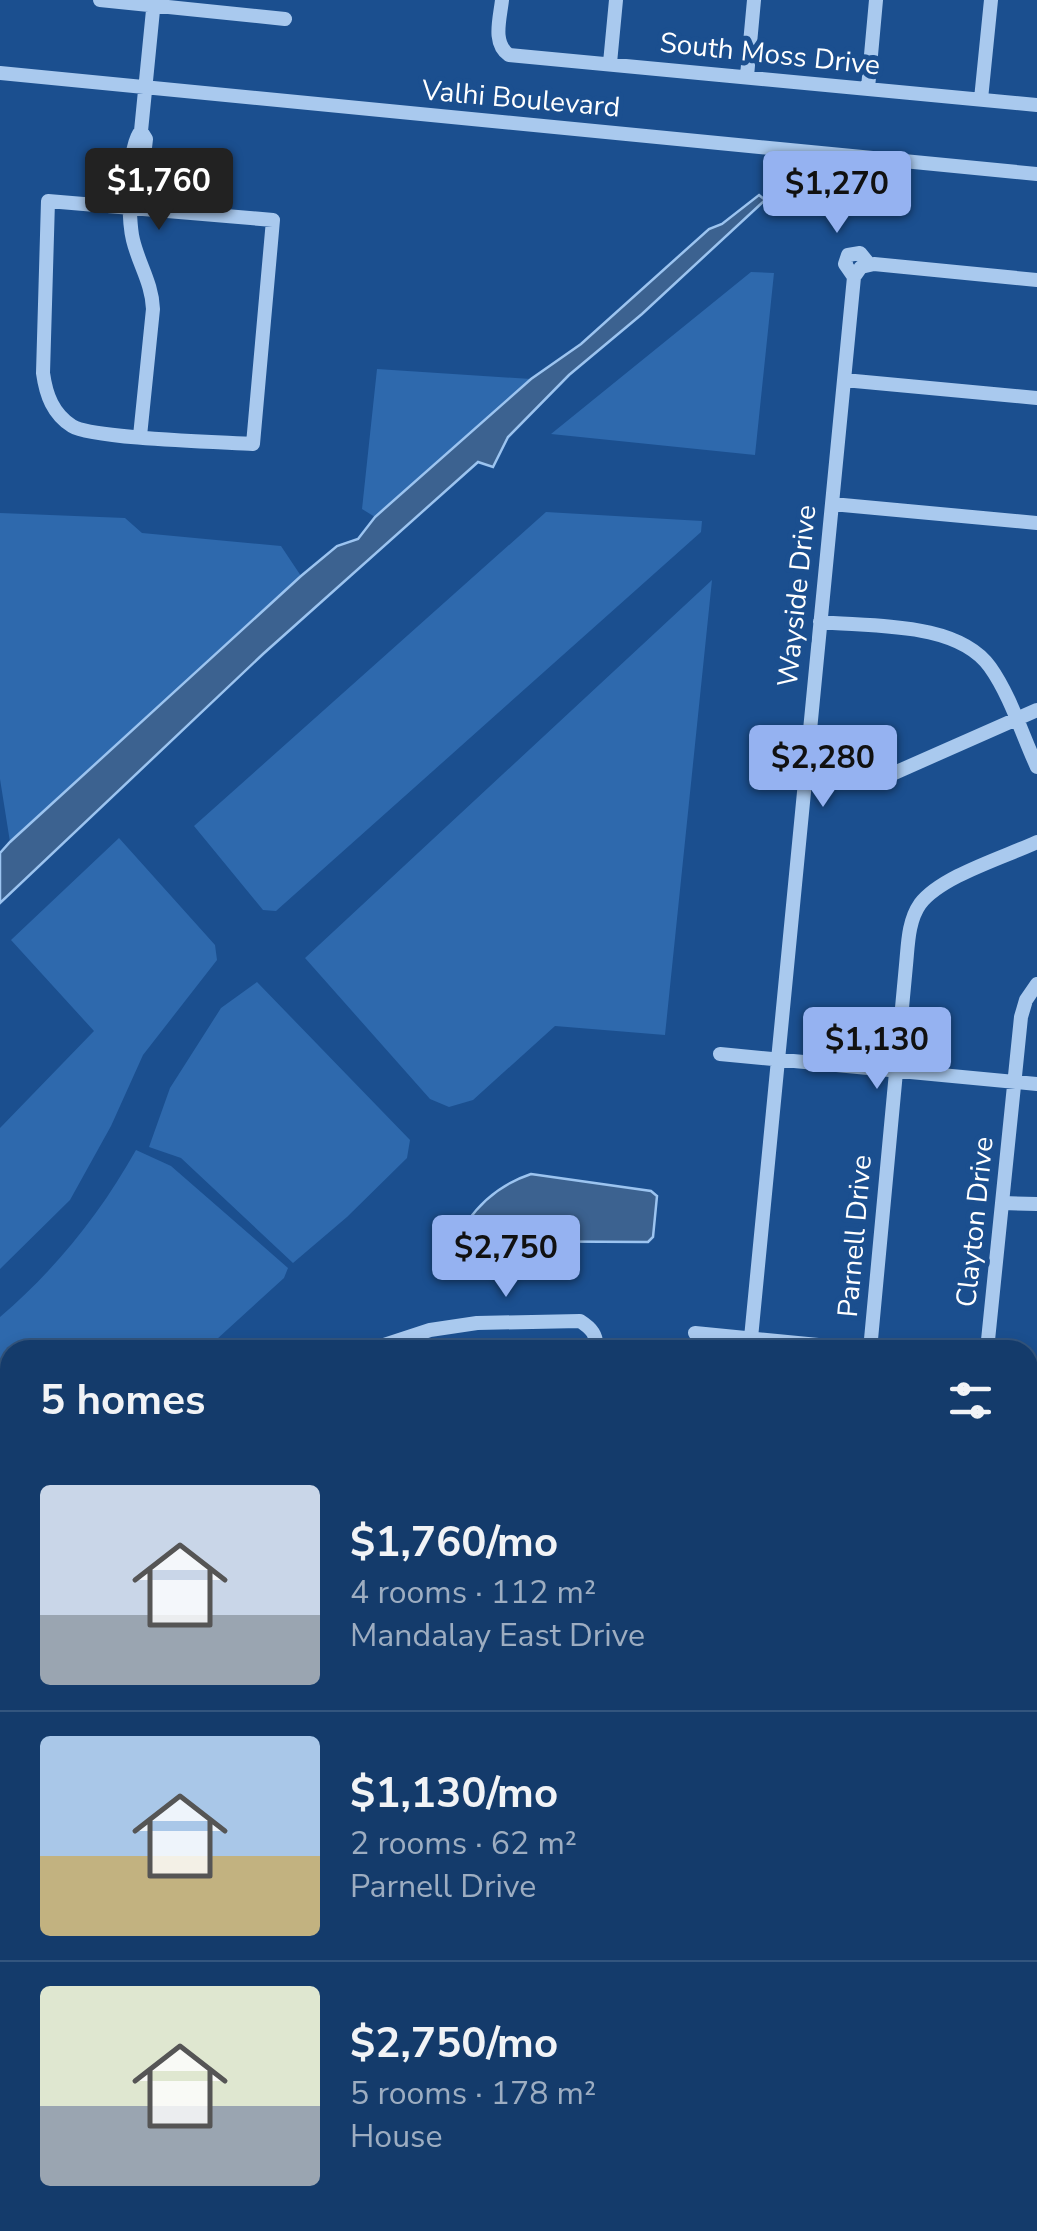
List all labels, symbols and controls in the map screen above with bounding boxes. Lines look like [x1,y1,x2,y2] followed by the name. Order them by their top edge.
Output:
[658,24,882,84] street label: South Moss Drive
[419,71,622,127] street label: Valhi Boulevard
[78,148,240,233] pin: $1,760
[756,151,918,236] pin: $1,270
[107,159,211,202] text: $1,760
[785,162,889,205] text: $1,270
[769,503,825,689] street label: Wayside Drive
[742,725,904,810] pin: $2,280
[771,736,875,779] text: $2,280
[796,1007,958,1092] pin: $1,130
[825,1018,929,1061] text: $1,130
[947,1135,1003,1309] street label: Clayton Drive
[829,1153,881,1319] street label: Parnell Drive
[425,1215,587,1300] pin: $2,750
[454,1226,558,1269] text: $2,750
[40,1372,205,1429] text: 5 homes
[943,1373,998,1428] icon: filters
[350,1514,558,1571] text: $1,760/mo
[120,1525,240,1645] icon: home
[350,1571,596,1614] text: 4 rooms · 112 m²
[350,1614,645,1657] text: Mandalay East Drive
[350,1765,558,1822] text: $1,130/mo
[120,1776,240,1896] icon: home
[350,1822,577,1865] text: 2 rooms · 62 m²
[350,1865,536,1908] text: Parnell Drive
[350,2015,558,2072] text: $2,750/mo
[120,2026,240,2146] icon: home
[350,2072,596,2115] text: 5 rooms · 178 m²
[350,2115,443,2158] text: House

